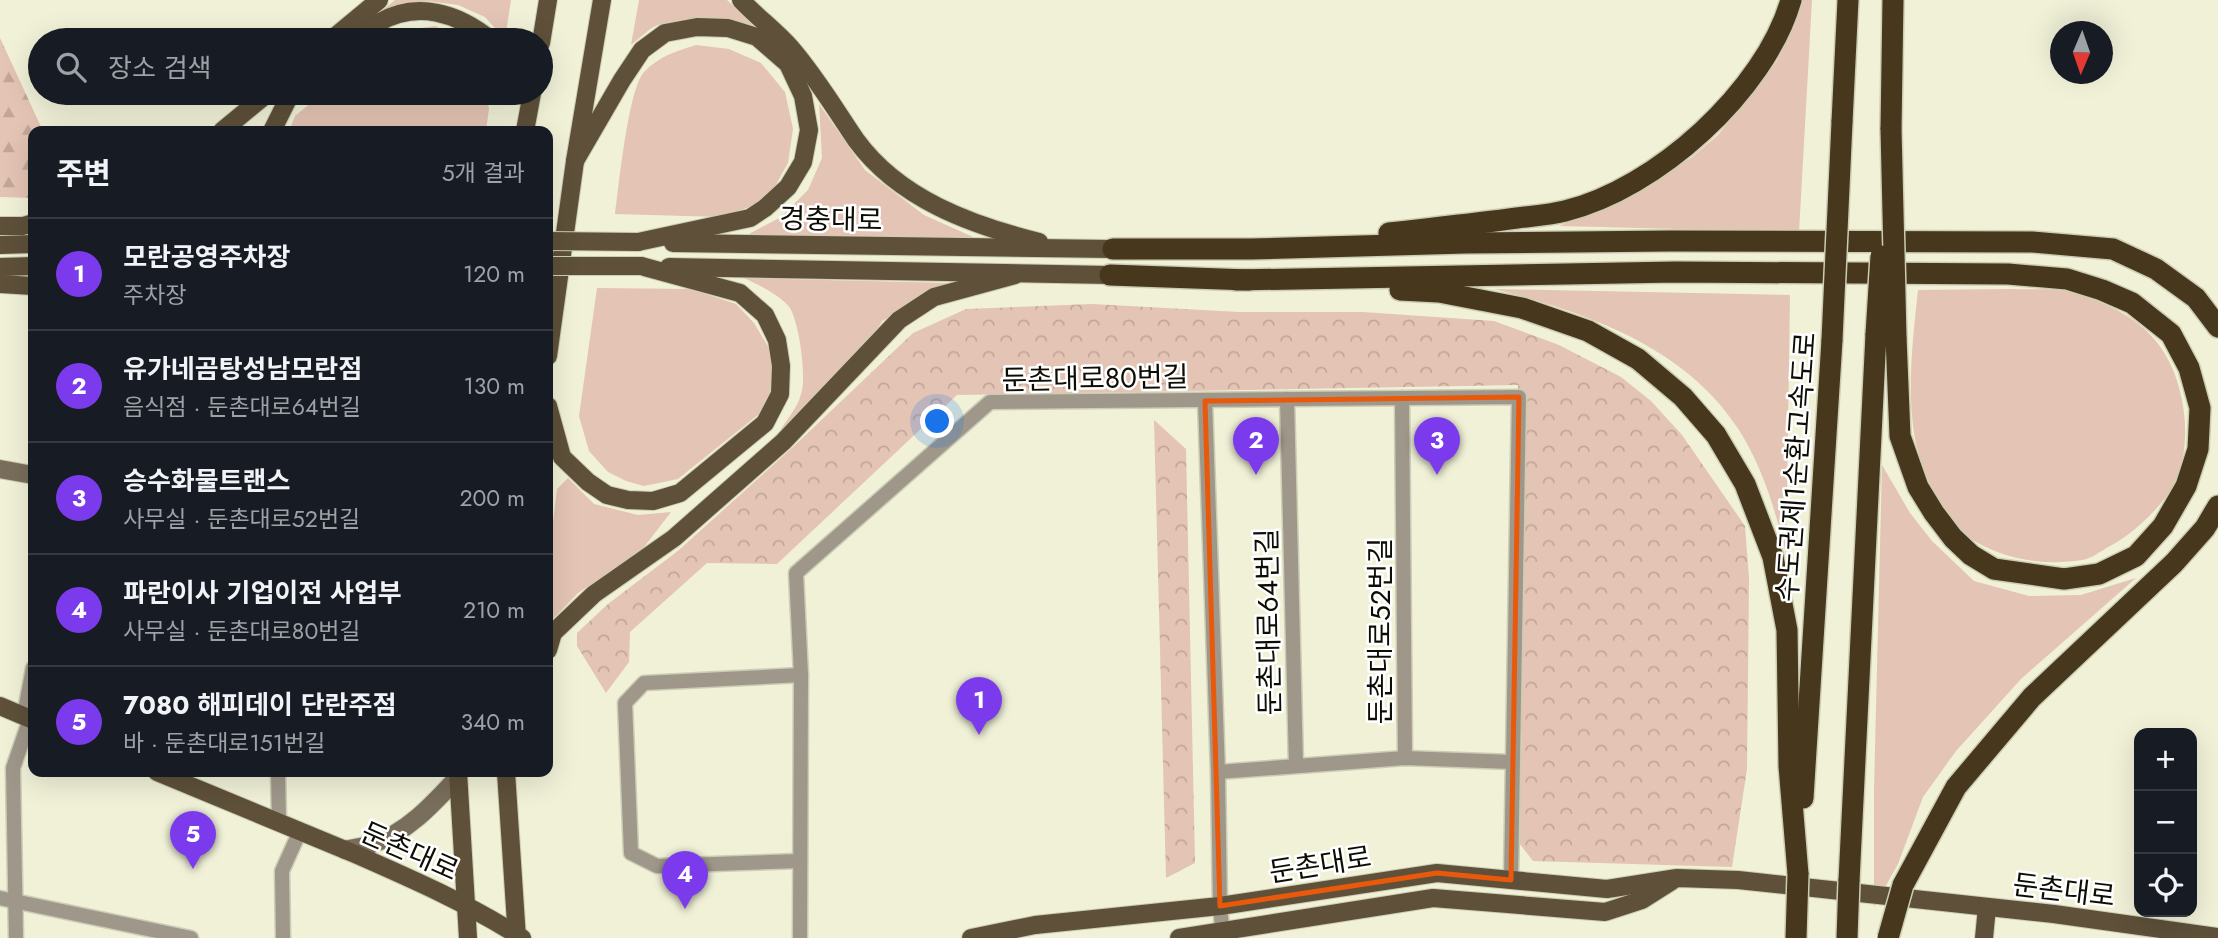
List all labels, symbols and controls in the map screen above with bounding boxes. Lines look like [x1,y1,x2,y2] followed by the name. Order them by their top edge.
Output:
[2050,21,2113,84] north arrow
[28,28,553,105] search box
[52,48,90,86] icon: search
[108,49,211,87] text: 장소 검색
[56,152,111,195] text: 주변
[442,156,525,190] text: 5개 결과
[779,198,883,241] street label: 경충대로
[123,238,290,276] text: 모란공영주차장
[73,257,85,291] text: 1
[463,257,525,291] text: 120 m
[123,278,186,312] text: 주차장
[1767,331,1826,603] street label: 수도권제1순환고속도로
[123,350,362,388] text: 유가네곰탕성남모란점
[1001,356,1189,401] street label: 둔촌대로80번길
[71,369,87,403] text: 2
[463,369,525,403] text: 130 m
[123,390,361,424] text: 음식점 · 둔촌대로64번길
[920,404,954,438] your location
[1233,417,1279,475] pin: 2
[1414,417,1460,475] pin: 3
[123,462,290,500] text: 승수화물트랜스
[72,481,86,515] text: 3
[459,481,525,515] text: 200 m
[123,502,360,536] text: 사무실 · 둔촌대로52번길
[1246,528,1291,716] street label: 둔촌대로64번길
[1360,538,1401,724] street label: 둔촌대로52번길
[123,574,402,612] text: 파란이사 기업이전 사업부
[71,593,87,627] text: 4
[463,593,525,627] text: 210 m
[123,614,361,648] text: 사무실 · 둔촌대로80번길
[956,677,1002,735] pin: 1
[123,686,396,724] text: 7080 해피데이 단란주점
[72,705,86,739] text: 5
[460,705,525,739] text: 340 m
[123,726,326,760] text: 바 · 둔촌대로151번길
[2134,728,2197,917] map controls
[2134,728,2197,791] button: +
[2134,791,2197,854] button: −
[170,811,216,869] pin: 5
[354,812,465,891] street label: 둔촌대로
[1266,836,1374,893] street label: 둔촌대로
[662,851,708,909] pin: 4
[2134,854,2197,917] button: locate
[2010,864,2118,917] street label: 둔촌대로

